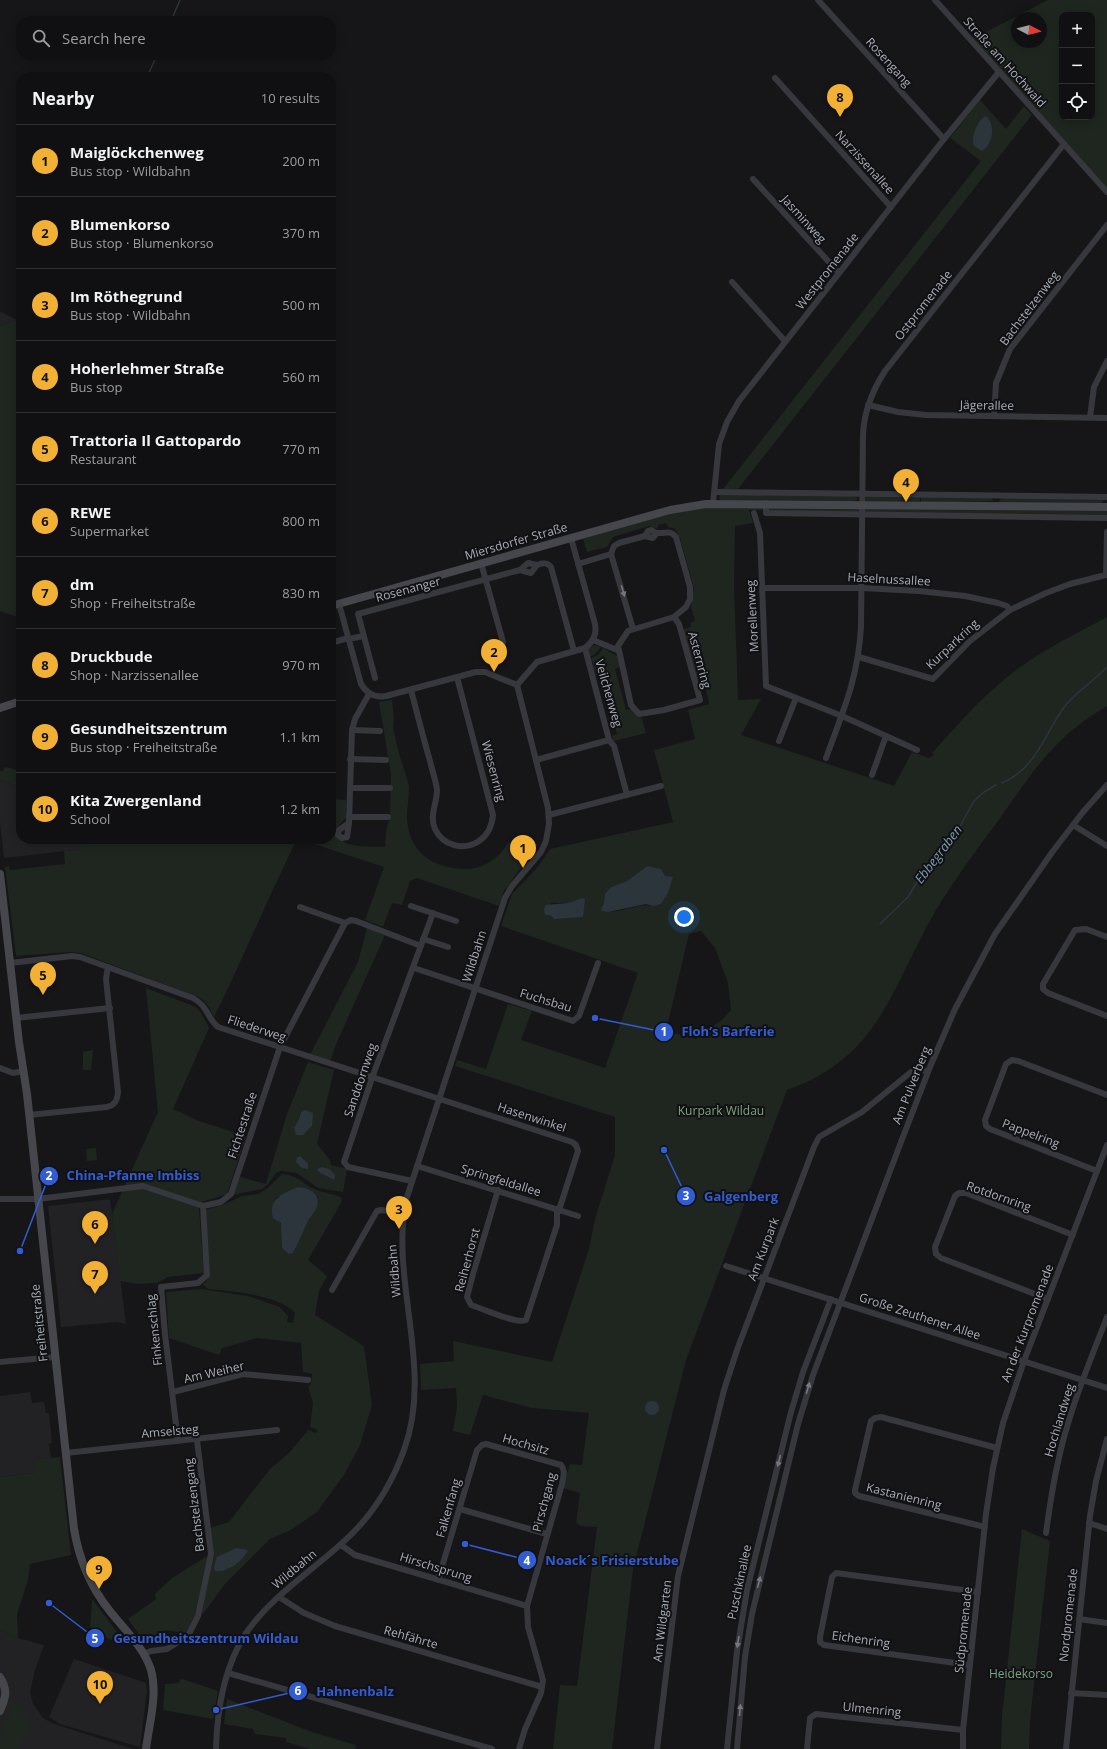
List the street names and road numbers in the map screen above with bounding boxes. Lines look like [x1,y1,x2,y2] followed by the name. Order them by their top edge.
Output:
[960,13,1050,111] street label: Straße am Hochwald
[862,33,916,91] street label: Rosengang
[832,126,899,198] street label: Narzissenallee
[777,190,831,247] street label: Jasminweg
[792,229,863,313] street label: Westpromenade
[890,266,956,344] street label: Ostpromenade
[995,267,1063,349] street label: Bachstelzenweg
[959,396,1015,414] street label: Jägerallee
[463,518,570,564] street label: Miersdorfer Straße
[847,568,931,590] street label: Haselnussallee
[374,572,442,606] street label: Rosenanger
[742,579,762,653] street label: Morellenweg
[922,615,983,673] street label: Kurparkring
[684,630,716,691] street label: Asternring
[591,657,627,729] street label: Veilchenweg
[478,739,510,804] street label: Wiesenring
[458,928,490,984] street label: Wildbahn
[518,984,574,1016] street label: Fuchsbau
[226,1011,289,1046] street label: Fliederweg
[339,1040,381,1119] street label: Sanddornweg
[888,1043,935,1126] street label: Am Pulverberg
[223,1089,261,1160] street label: Fichtestraße
[496,1098,568,1136] street label: Hasenwinkel
[1000,1114,1063,1152] street label: Pappelring
[459,1160,543,1200] street label: Springfeldallee
[964,1177,1034,1215] street label: Rotdornring
[743,1214,783,1283] street label: Am Kurpark
[450,1226,484,1294] street label: Reiherhorst
[383,1244,405,1298] street label: Wildbahn
[997,1261,1057,1384] street label: An der Kurpromenade
[26,1283,52,1363] street label: Freiheitstraße
[857,1288,983,1344] street label: Große Zeuthener Allee
[142,1293,166,1367] street label: Finkenschlag
[182,1357,246,1387] street label: Am Weiher
[1040,1381,1078,1459] street label: Hochlandweg
[141,1420,200,1442] street label: Amselsteg
[501,1429,552,1459] street label: Hochsitz
[180,1457,208,1553] street label: Bachstelzengang
[528,1470,560,1534] street label: Pirschgang
[431,1476,465,1540] street label: Falkenfang
[865,1478,944,1514] street label: Kastanienring
[723,1543,755,1621] street label: Puschkinallee
[268,1545,320,1593] street label: Wildbahn
[398,1548,475,1586] street label: Hirschsprung
[1055,1567,1081,1663] street label: Nordpromenade
[649,1579,675,1663] street label: Am Wildgarten
[950,1586,976,1674] street label: Südpromenade
[382,1621,440,1653] street label: Rehfährte
[831,1626,892,1652] street label: Eichenring
[842,1697,903,1721] street label: Ulmenring

